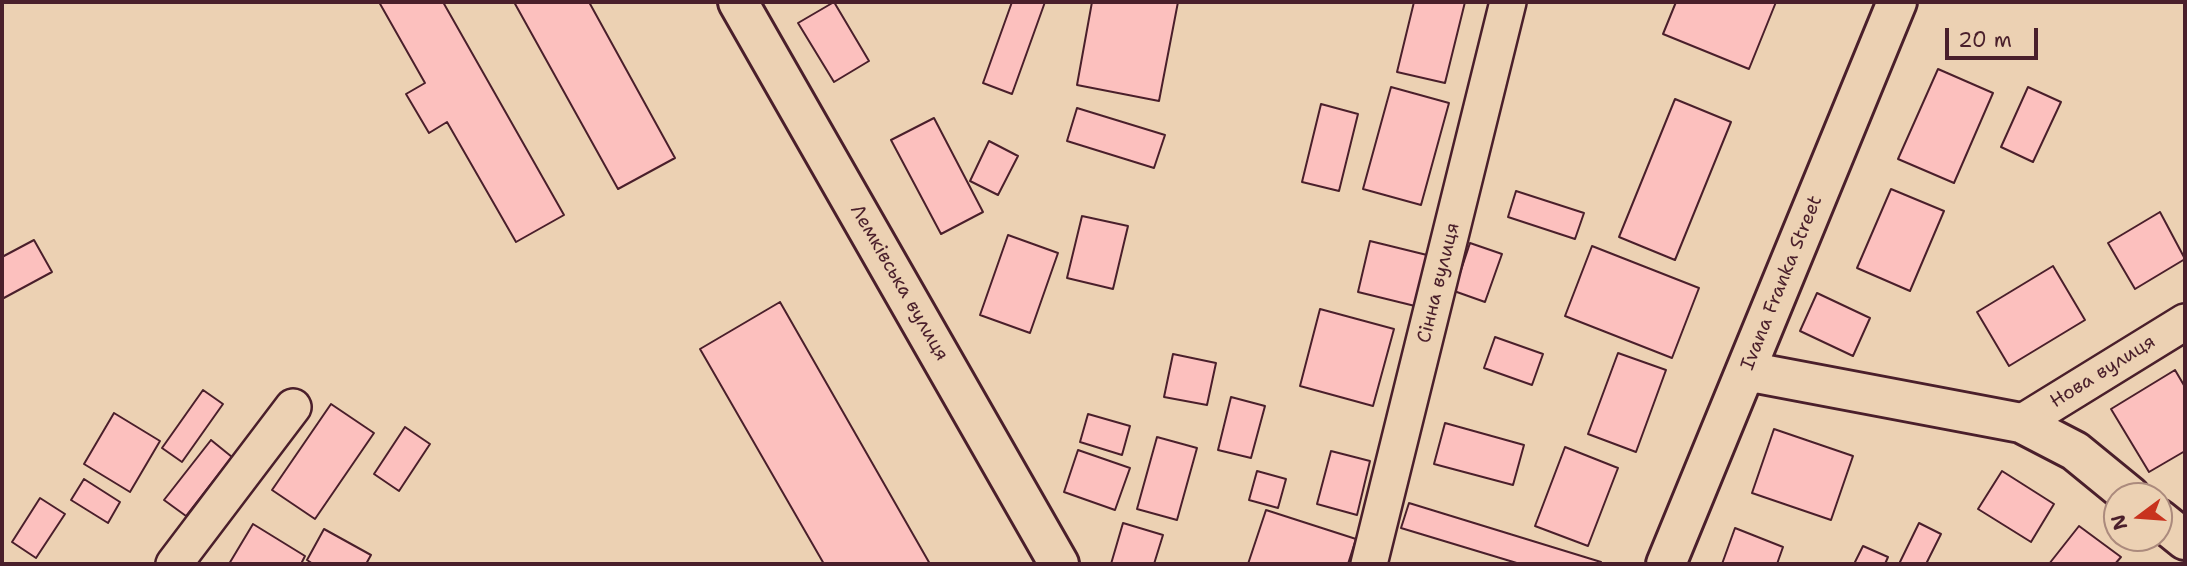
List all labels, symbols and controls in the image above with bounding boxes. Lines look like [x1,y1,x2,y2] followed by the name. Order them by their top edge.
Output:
[1949,14,2042,58] scale bar
[1958,26,2012,54] text: 20 m
[1737,192,1827,374] street label: Ivana Franka Street
[845,201,953,365] street label: Лемківська вулиця
[1413,220,1465,346] street label: Сінна вулиця
[2046,331,2160,413] street label: Нова вулиця
[2103,482,2173,552] north arrow
[2105,512,2133,533] text: N

